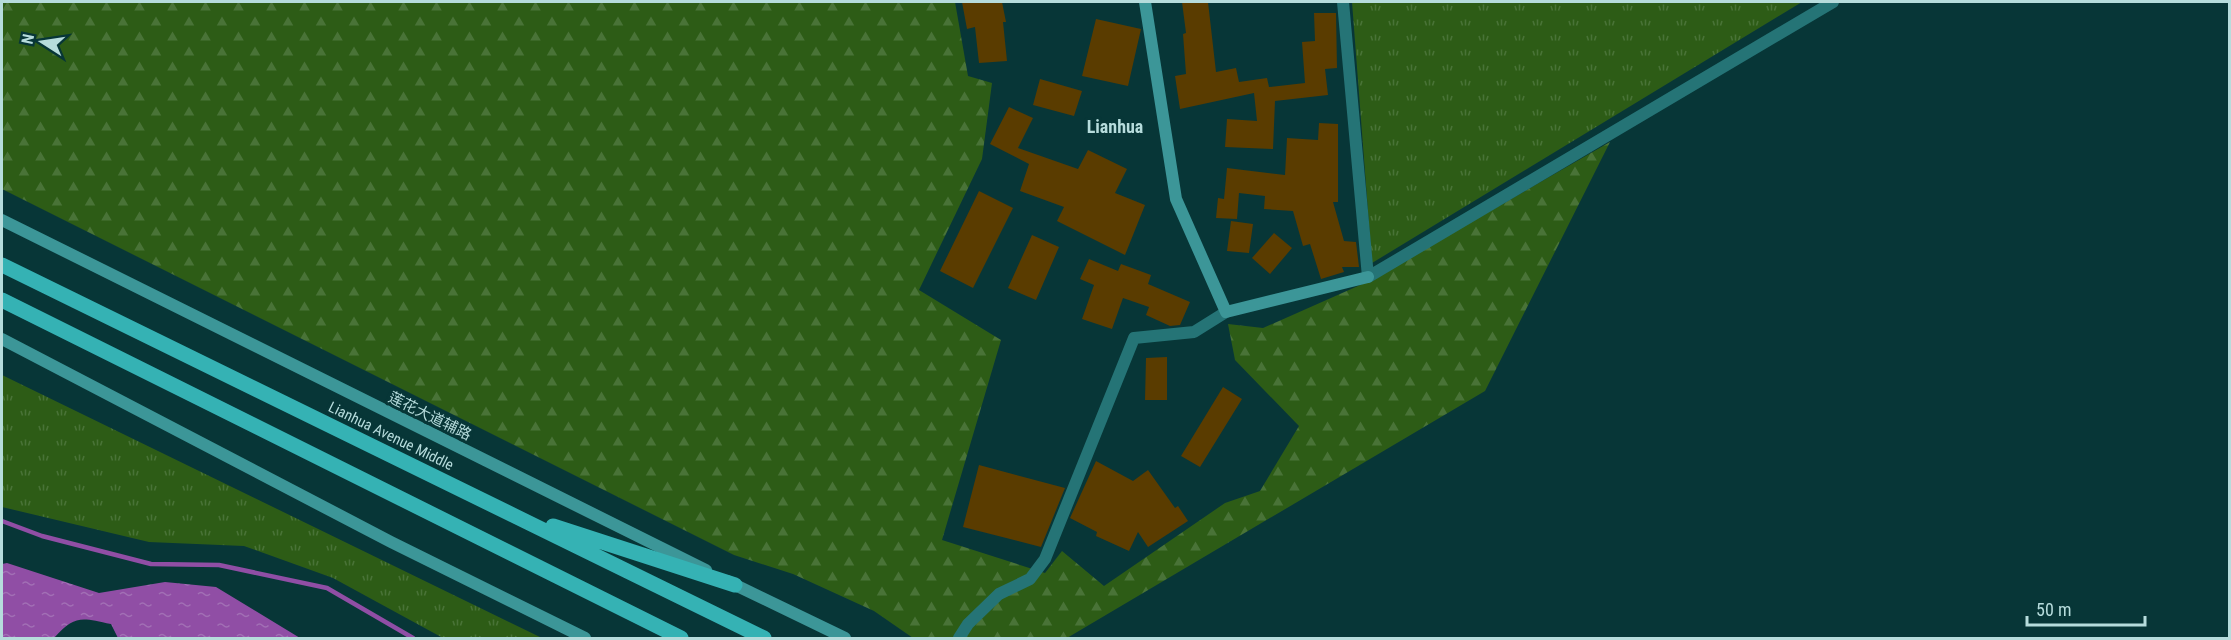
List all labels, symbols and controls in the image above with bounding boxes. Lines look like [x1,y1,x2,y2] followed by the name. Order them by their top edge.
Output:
[12,12,72,72] north arrow
[18,32,38,46] text: N
[1087,116,1143,137] district label: Lianhua
[386,388,474,444] street label: 莲花大道辅路
[326,398,456,474] street label: Lianhua Avenue Middle
[2027,589,2146,627] scale bar
[2036,599,2071,620] text: 50 m

